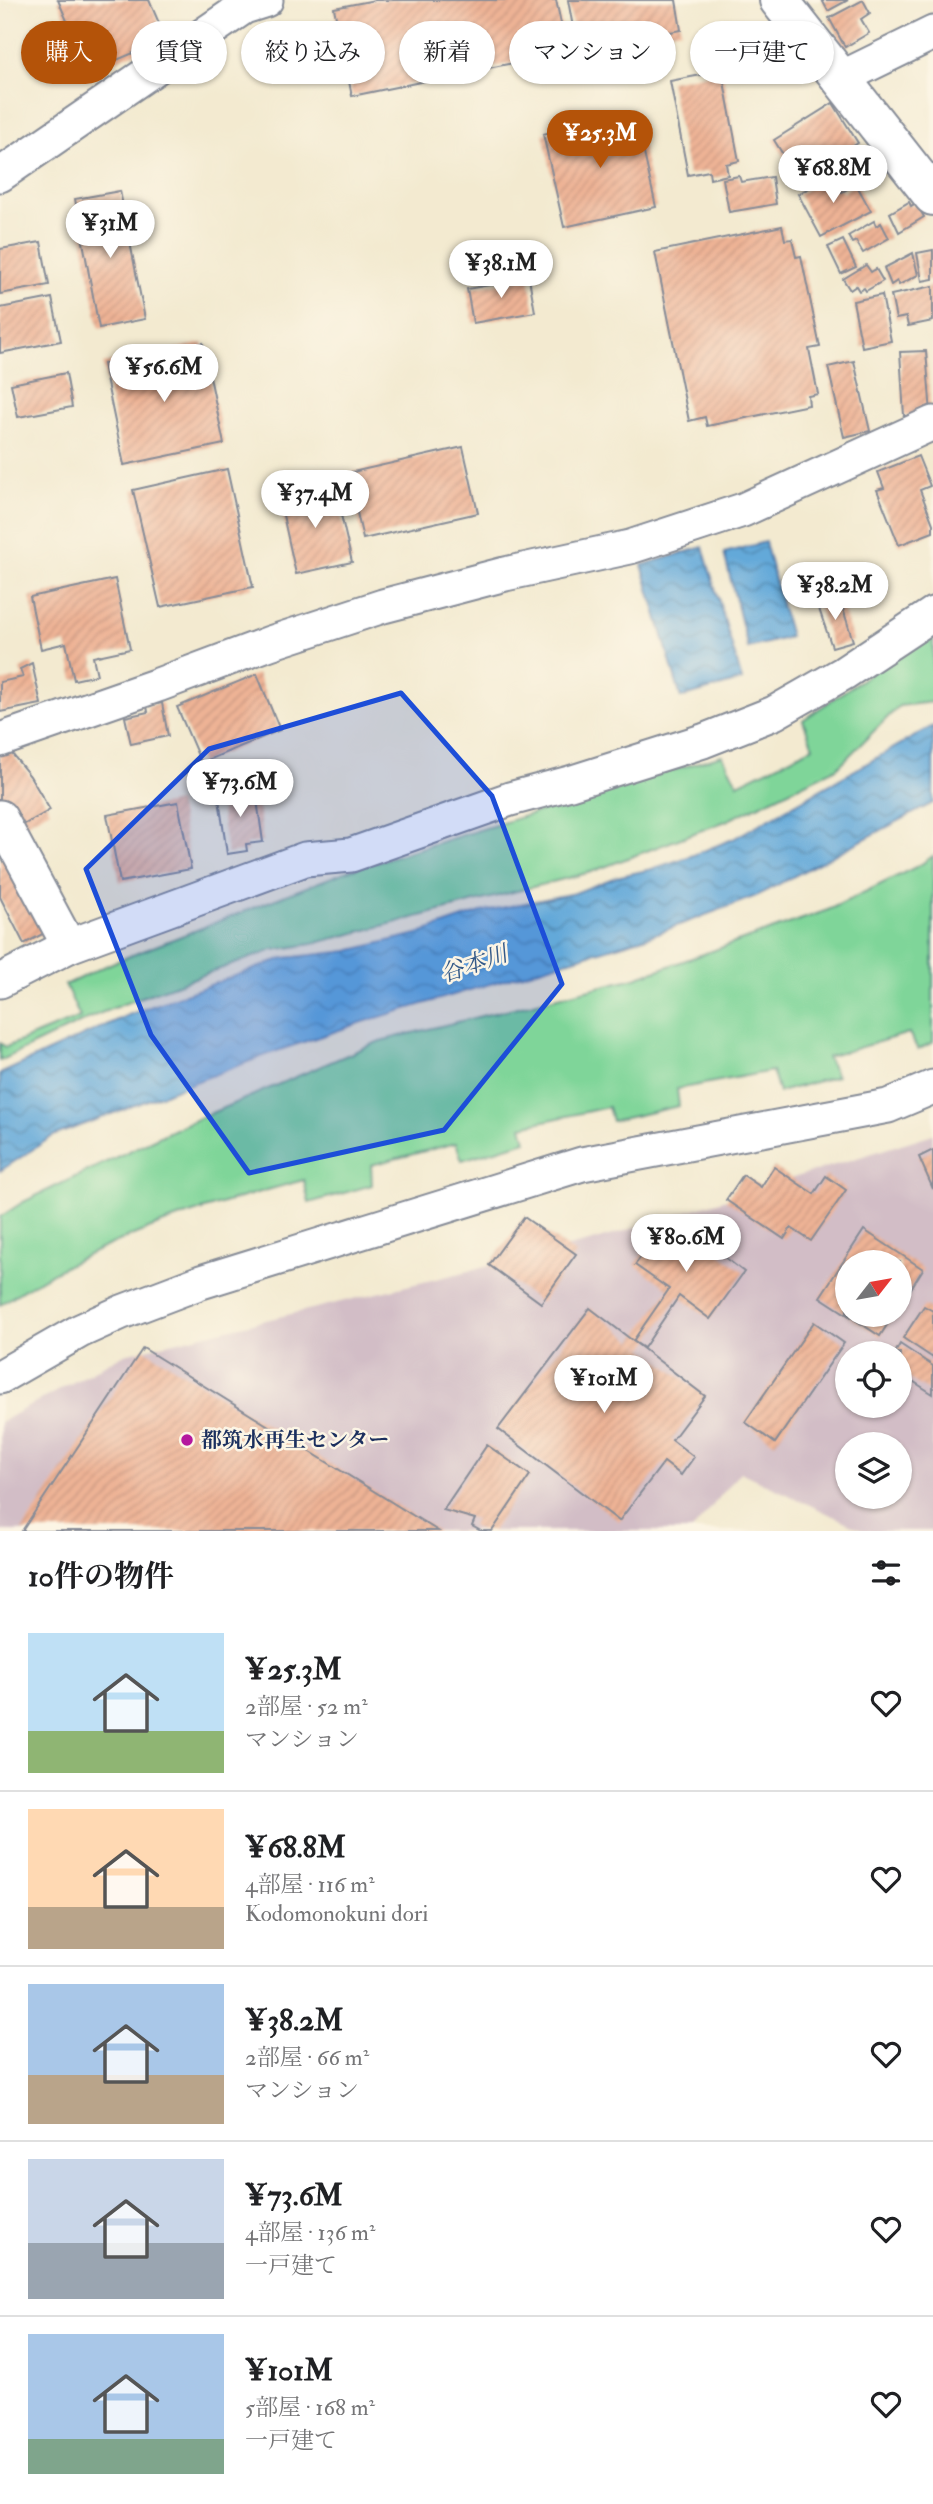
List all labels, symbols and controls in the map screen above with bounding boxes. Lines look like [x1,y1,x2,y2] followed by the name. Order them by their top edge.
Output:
[21,21,117,84] chip: 購入
[131,21,227,84] chip: 賃貸
[241,21,385,84] chip: 絞り込み
[399,21,495,84] chip: 新着
[509,21,676,84] chip: マンション
[690,21,834,84] chip: 一戸建て
[543,110,657,170] pin: ¥25.3M
[563,118,637,147] text: ¥25.3M
[776,146,890,205] pin: ¥68.8M
[794,153,872,182] text: ¥68.8M
[69,201,151,260] pin: ¥31M
[82,208,138,237] text: ¥31M
[444,240,558,300] pin: ¥38.1M
[465,248,537,277] text: ¥38.1M
[107,344,221,404] pin: ¥56.6M
[125,352,203,381] text: ¥56.6M
[258,470,372,530] pin: ¥37.4M
[277,478,353,507] text: ¥37.4M
[778,562,892,622] pin: ¥38.2M
[797,570,873,599] text: ¥38.2M
[183,760,297,819] pin: ¥73.6M
[203,767,278,796] text: ¥73.6M
[437,938,514,989] water label: 谷本川
[629,1214,743,1274] pin: ¥80.6M
[647,1222,725,1251] text: ¥80.6M
[835,1250,912,1326] north arrow
[835,1250,912,1509] map controls
[835,1341,912,1418] button: locate
[555,1356,653,1415] pin: ¥101M
[570,1363,638,1392] text: ¥101M
[201,1427,389,1454] place label: 都筑水再生センター
[179,1432,195,1448] marker: 都筑水再生センター
[835,1432,912,1509] button: layers
[867,1554,905,1592] icon: filters
[28,1558,174,1595] text: 10件の物件
[245,1651,342,1688] text: ¥25.3M
[84,1661,168,1745] icon: home
[867,1684,905,1722] icon: heart
[245,1692,368,1721] text: 2部屋 · 52 m²
[245,1725,359,1754] text: マンション
[245,1829,346,1866] text: ¥68.8M
[84,1837,168,1921] icon: home
[867,1860,905,1898] icon: heart
[245,1870,375,1899] text: 4部屋 · 116 m²
[245,1899,428,1928] text: Kodomonokuni dori
[245,2002,343,2039] text: ¥38.2M
[84,2012,168,2096] icon: home
[867,2035,905,2073] icon: heart
[245,2043,369,2072] text: 2部屋 · 66 m²
[245,2076,359,2105] text: マンション
[245,2177,343,2214] text: ¥73.6M
[84,2187,168,2271] icon: home
[867,2210,905,2248] icon: heart
[245,2218,375,2247] text: 4部屋 · 136 m²
[245,2251,337,2280] text: 一戸建て
[245,2352,333,2389] text: ¥101M
[84,2362,168,2446] icon: home
[867,2385,905,2423] icon: heart
[245,2393,375,2422] text: 5部屋 · 168 m²
[245,2426,337,2455] text: 一戸建て

